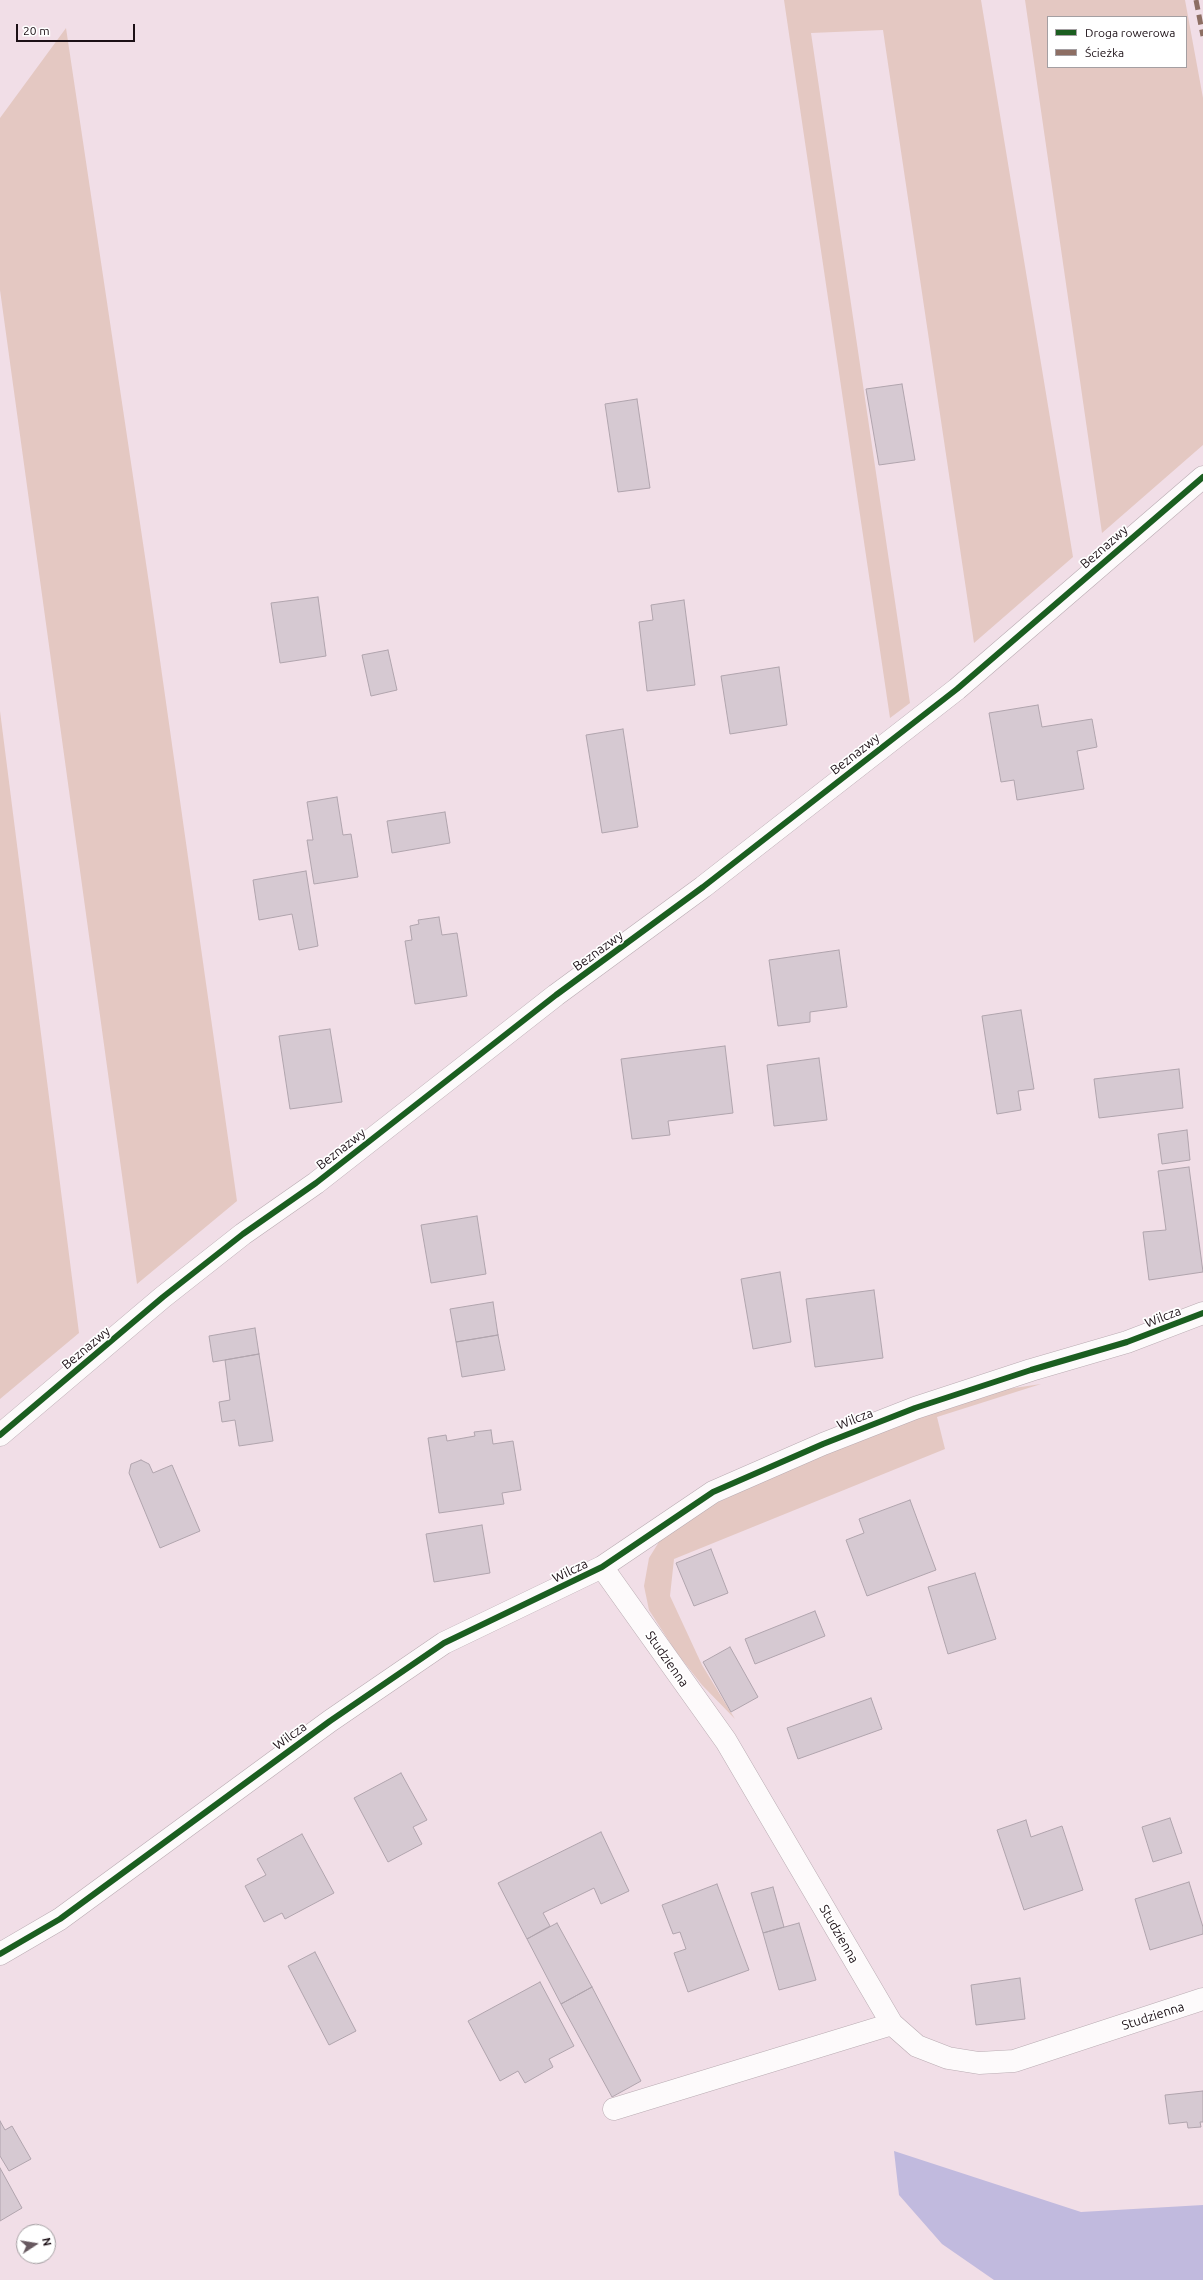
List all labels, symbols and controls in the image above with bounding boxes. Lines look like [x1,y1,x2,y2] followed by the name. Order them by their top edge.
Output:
[18,16,137,42] scale bar
[1047,16,1187,68] legend
[23,24,50,37] text: 20 m
[1085,26,1175,39] text: Droga rowerowa
[1085,46,1124,59] text: Ścieżka
[1077,522,1131,572] street label: Beznazwy
[827,730,883,778] street label: Beznazwy
[570,928,626,974] street label: Beznazwy
[313,1125,369,1173] street label: Beznazwy
[1143,1303,1183,1331] street label: Wilcza
[59,1323,113,1373] street label: Beznazwy
[835,1405,875,1433] street label: Wilcza
[550,1556,590,1586] street label: Wilcza
[642,1628,692,1690] street label: Studzienna
[270,1719,310,1753] street label: Wilcza
[816,1902,862,1966] street label: Studzienna
[1120,1999,1186,2033] street label: Studzienna
[16,2224,56,2264] north arrow
[40,2236,53,2247] text: N

